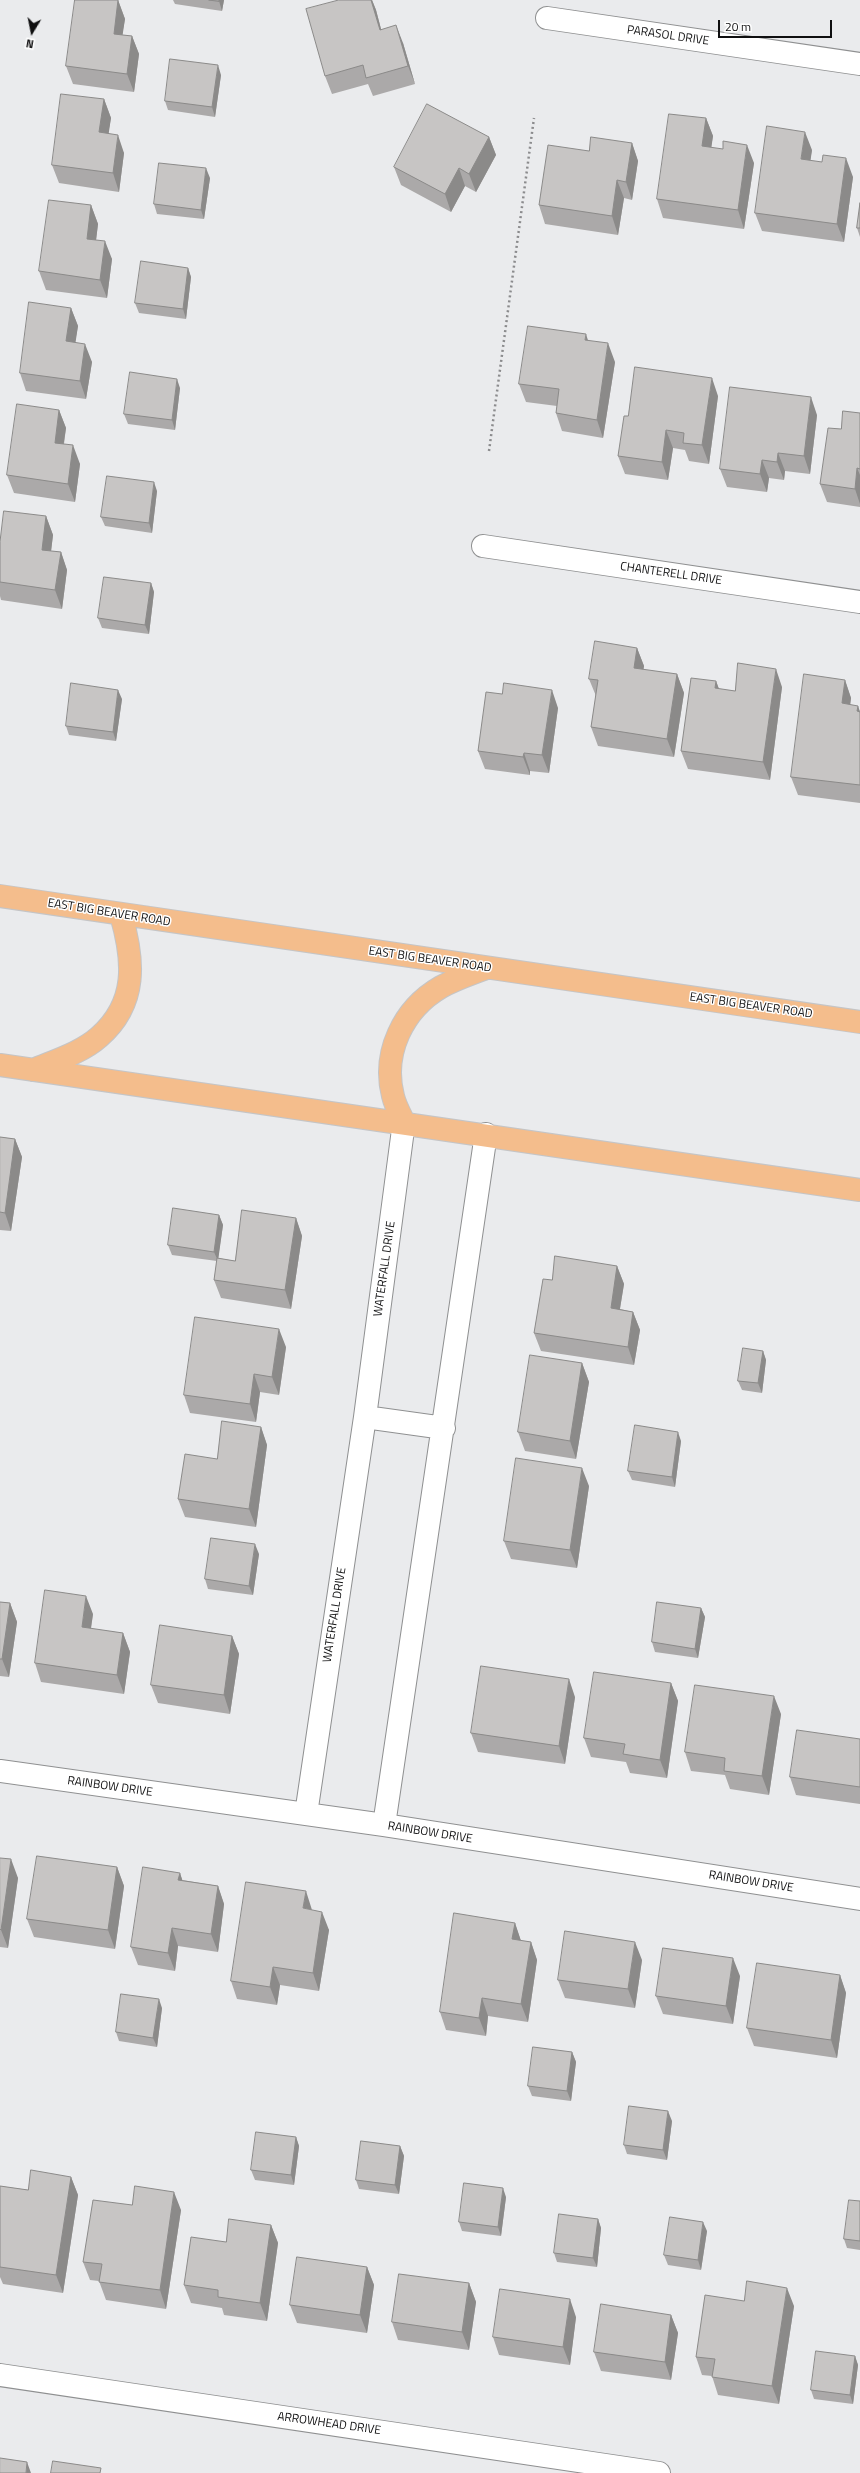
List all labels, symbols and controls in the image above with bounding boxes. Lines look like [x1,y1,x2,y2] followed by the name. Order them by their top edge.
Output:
[12,12,52,52] north arrow
[720,12,834,38] scale bar
[725,17,751,36] text: 20 m
[626,23,710,49] street label: PARASOL DRIVE
[25,35,35,52] text: N
[619,560,723,588] street label: CHANTERELL DRIVE
[47,896,171,930] street label: EAST BIG BEAVER ROAD
[368,944,492,976] street label: EAST BIG BEAVER ROAD
[689,990,813,1022] street label: EAST BIG BEAVER ROAD
[371,1220,399,1318] street label: WATERFALL DRIVE
[320,1566,350,1664] street label: WATERFALL DRIVE
[67,1774,153,1800] street label: RAINBOW DRIVE
[387,1819,473,1847] street label: RAINBOW DRIVE
[708,1868,794,1896] street label: RAINBOW DRIVE
[276,2410,382,2438] street label: ARROWHEAD DRIVE

